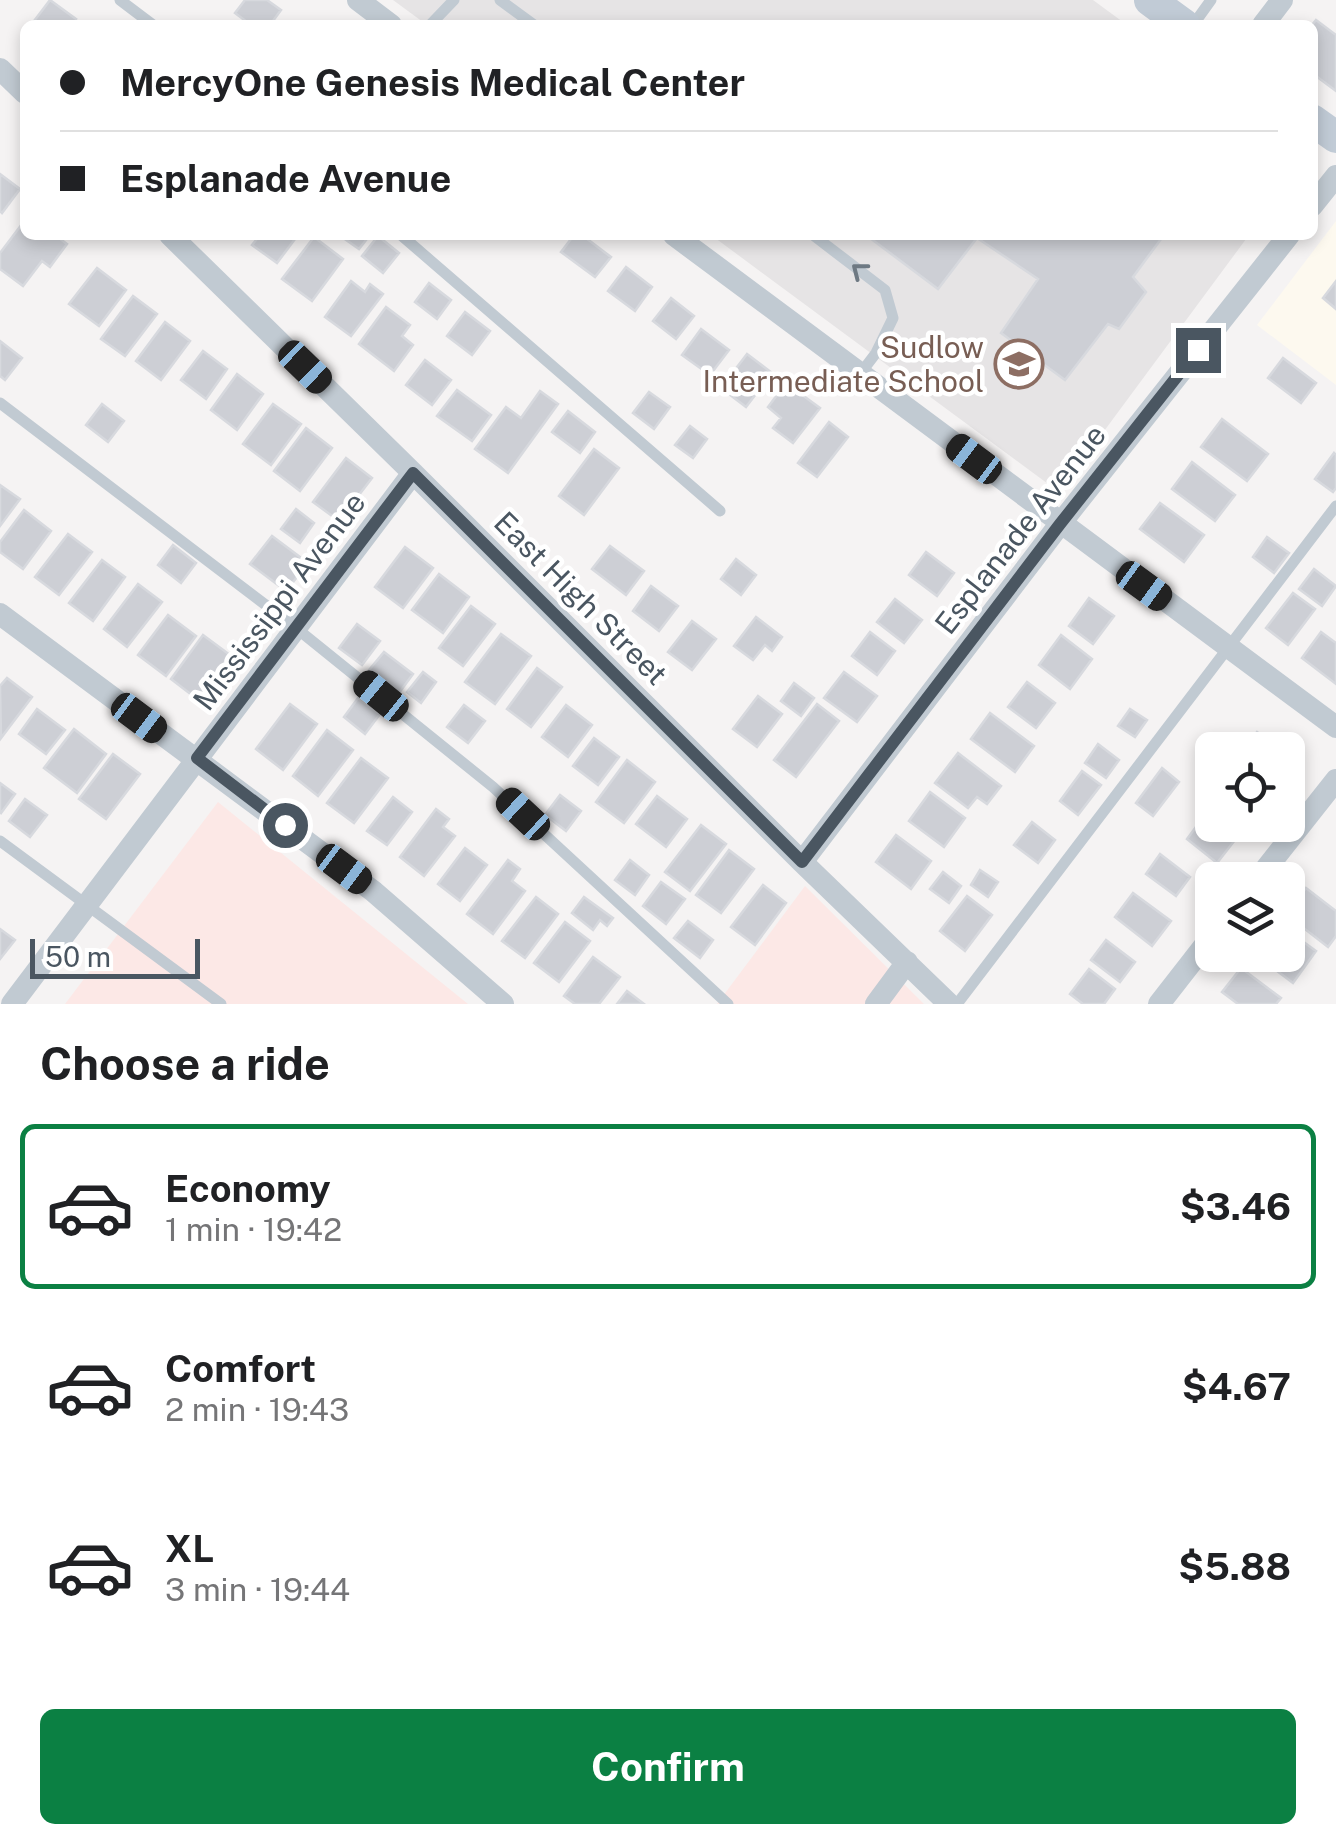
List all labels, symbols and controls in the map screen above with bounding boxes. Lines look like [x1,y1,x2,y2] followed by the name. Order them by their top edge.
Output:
[120,60,745,105] text: MercyOne Genesis Medical Center
[120,156,451,201] text: Esplanade Avenue
[852,264,870,282] one-way arrow
[1176,328,1221,373] route end
[703,329,984,399] place label: Sudlow Intermediate School
[273,335,337,399] car
[993,338,1045,390] school or university icon: Sudlow Intermediate School
[927,417,1113,641] street label: Esplanade Avenue
[941,429,1007,489] car
[185,485,373,717] street label: Mississippi Avenue
[487,504,675,692] street label: East High Street
[1111,556,1177,616] car
[348,665,414,727] car
[106,688,172,748] car
[1195,732,1305,972] map controls
[1195,732,1305,842] button: locate
[491,783,555,845] car
[263,803,308,848] route start
[311,839,377,899] car
[1195,862,1305,972] button: layers
[30,934,200,978] scale bar
[45,940,111,973] text: 50 m
[40,1037,330,1090] text: Choose a ride
[45,1162,135,1252] icon: car
[165,1166,331,1211] text: Economy
[1180,1184,1291,1229] text: $3.46
[165,1211,342,1248] text: 1 min · 19:42
[45,1342,135,1432] icon: car
[165,1346,316,1391] text: Comfort
[1182,1364,1291,1409] text: $4.67
[165,1391,349,1428] text: 2 min · 19:43
[45,1522,135,1612] icon: car
[165,1526,214,1571] text: XL
[1178,1544,1291,1589] text: $5.88
[165,1571,350,1608] text: 3 min · 19:44
[40,1709,1296,1824] button: Confirm

